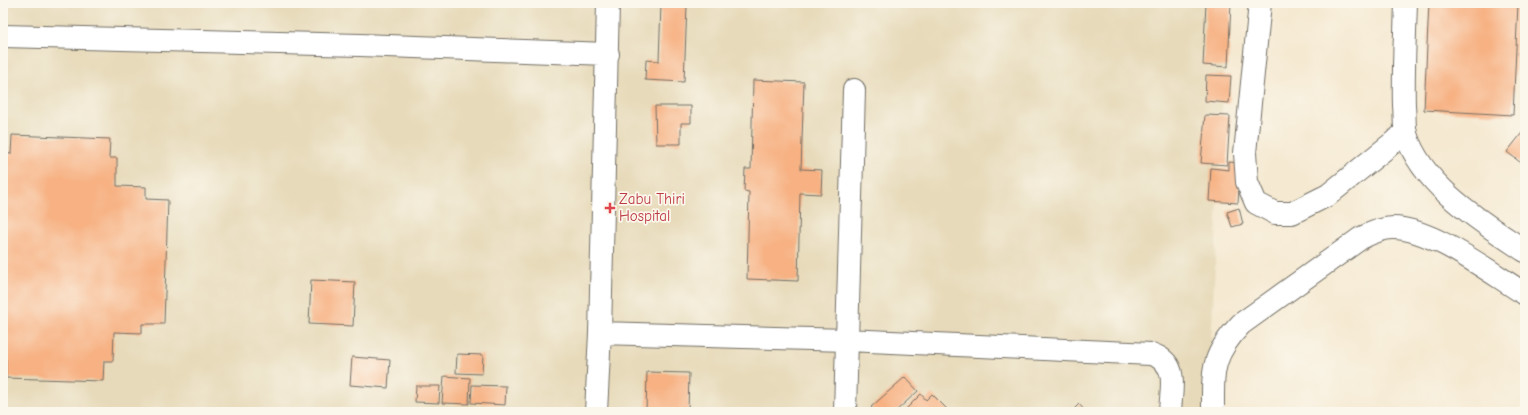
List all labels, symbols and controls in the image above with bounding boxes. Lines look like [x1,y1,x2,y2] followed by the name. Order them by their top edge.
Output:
[619,190,685,225] place label: Zabu Thiri Hospital
[604,202,616,214] marker: Zabu Thiri Hospital

